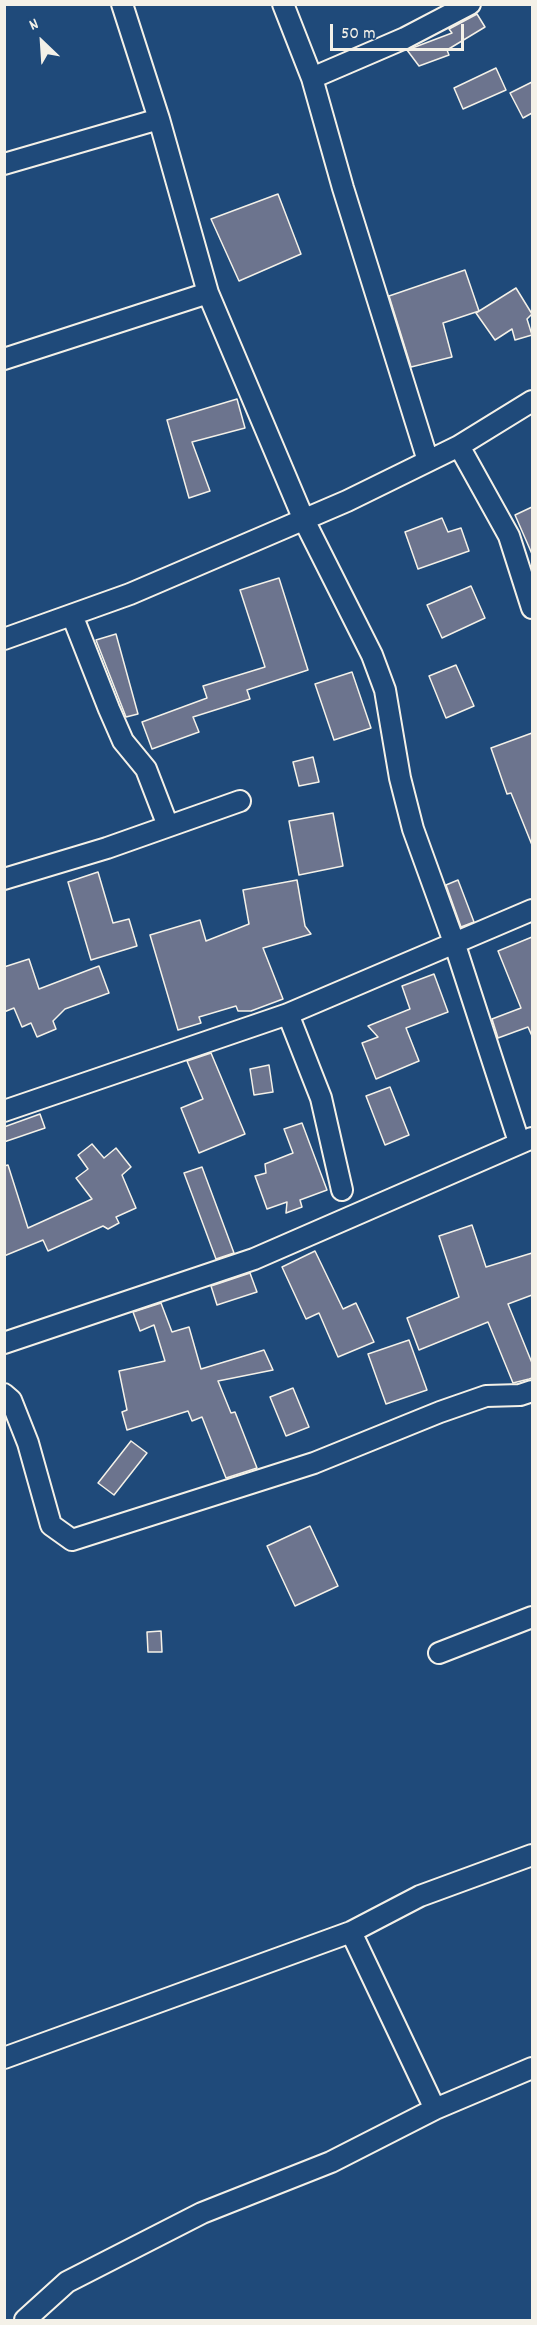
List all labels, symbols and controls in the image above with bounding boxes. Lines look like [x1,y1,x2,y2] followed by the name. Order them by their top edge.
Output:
[12,12,72,72] north arrow
[333,12,466,50] scale bar
[26,13,43,37] text: N
[341,22,376,47] text: 50 m

